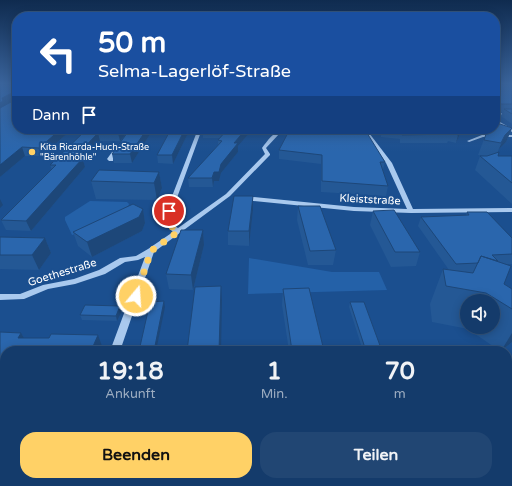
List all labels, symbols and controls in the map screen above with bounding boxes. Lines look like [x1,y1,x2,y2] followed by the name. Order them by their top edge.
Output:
[98,26,166,60] text: 50 m
[32,28,84,80] icon: left
[98,60,291,82] text: Selma-Lagerlöf-Straße
[78,104,100,126] icon: arrive
[32,106,70,124] text: Dann
[40,142,149,163] place label: Kita Ricarda-Huch-Straße "Bärenhöhle"
[27,147,37,157] marker: Kita Ricarda-Huch-Straße "Bärenhöhle"
[339,191,401,208] street label: Kleiststraße
[152,194,186,228] pin
[158,200,180,222] icon: arrive
[26,256,98,289] street label: Goethestraße
[115,275,157,317] position arrow
[460,294,500,334] map controls
[460,294,500,334] button: sound
[97,357,164,386] text: 19:18
[267,357,282,386] text: 1
[385,357,415,386] text: 70
[105,386,155,402] text: Ankunft
[261,386,288,402] text: Min.
[394,386,406,402] text: m
[20,432,252,478] button: Beenden
[260,432,492,478] button: Teilen

